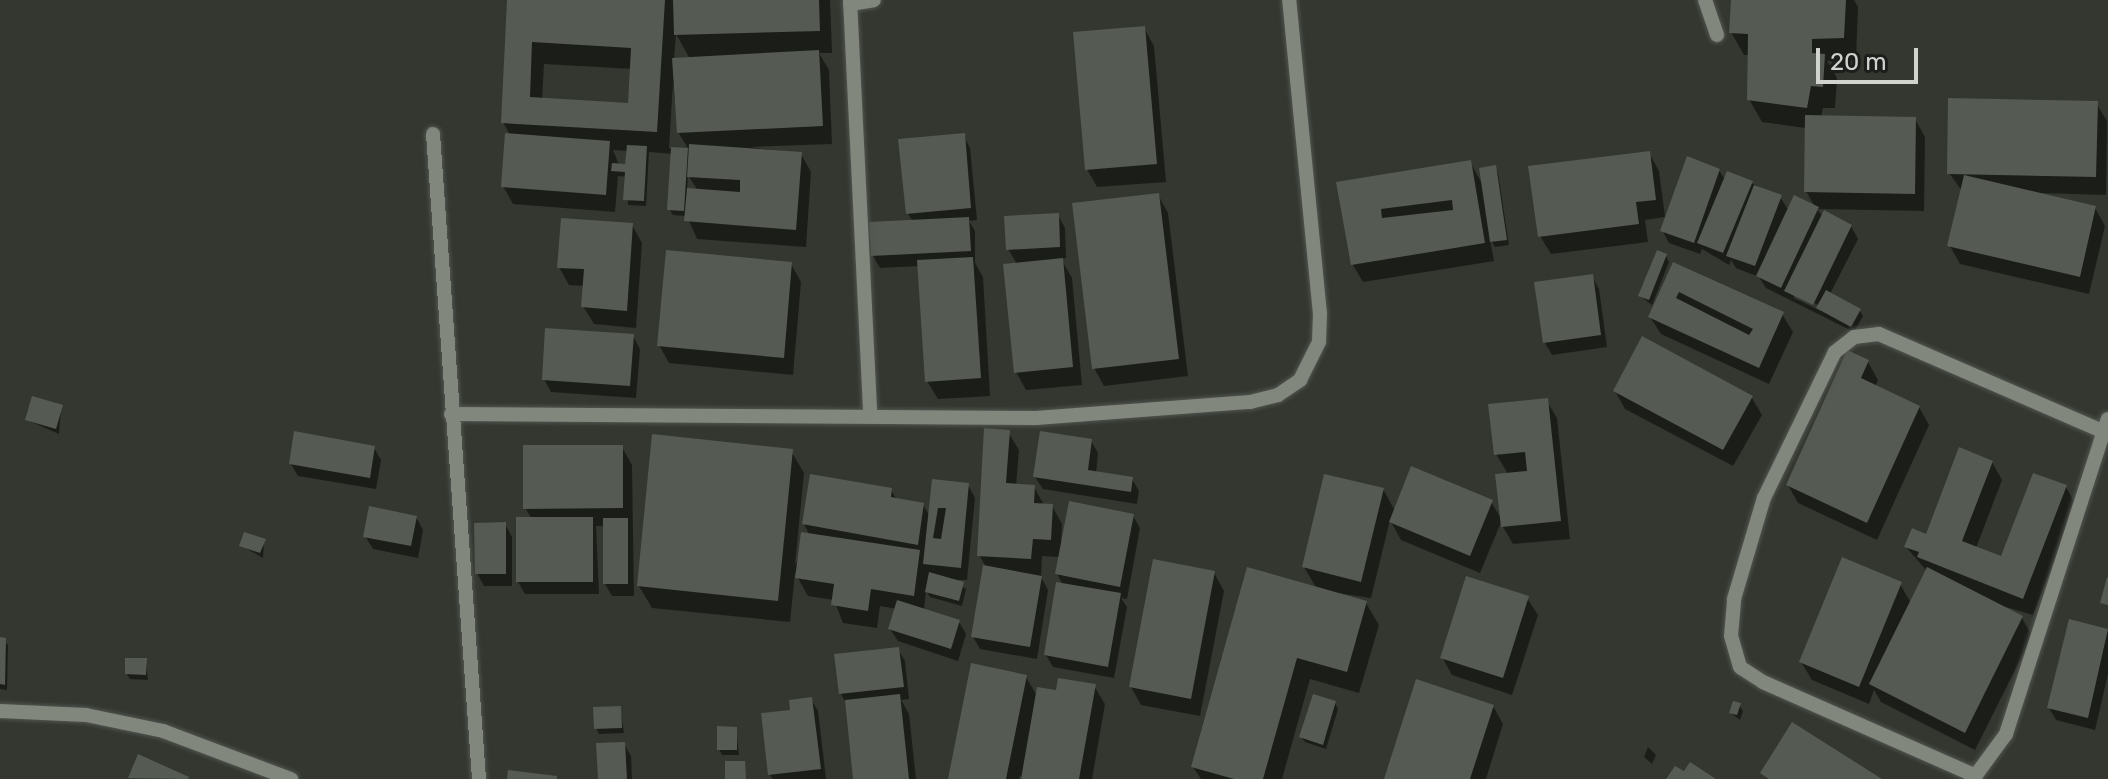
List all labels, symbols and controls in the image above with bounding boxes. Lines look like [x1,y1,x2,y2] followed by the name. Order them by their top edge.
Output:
[1820,32,1922,82] scale bar
[1830,48,1887,76] text: 20 m

